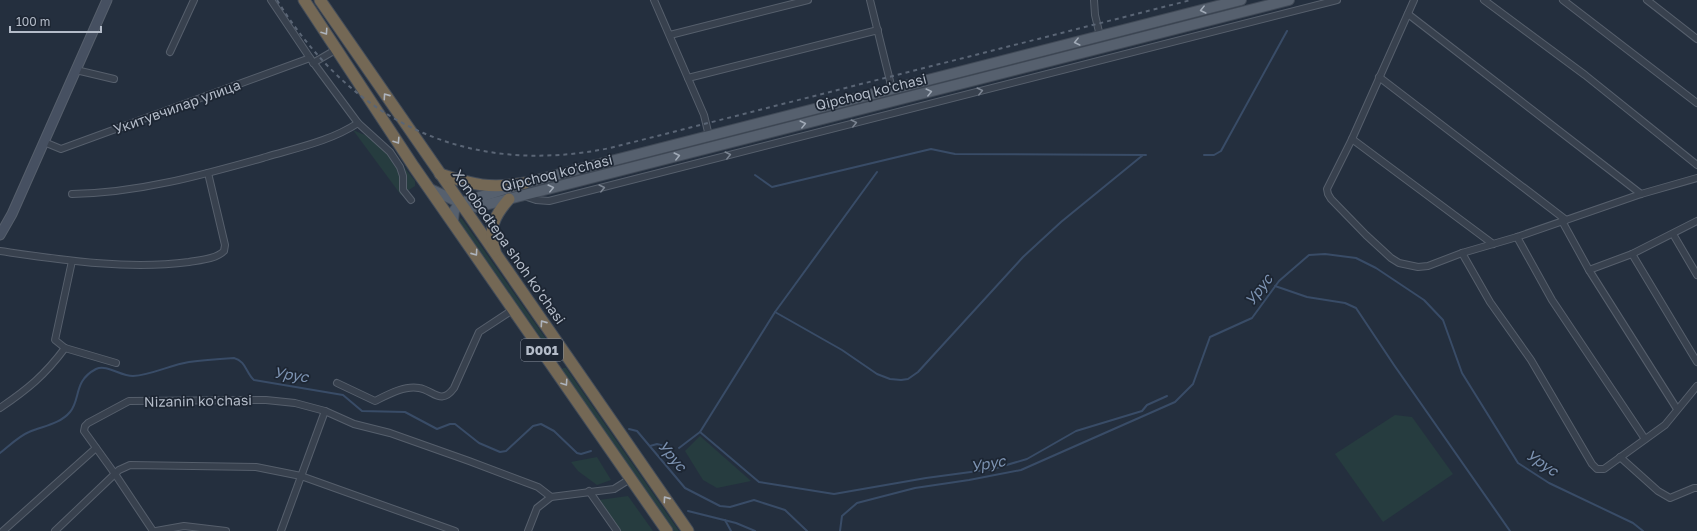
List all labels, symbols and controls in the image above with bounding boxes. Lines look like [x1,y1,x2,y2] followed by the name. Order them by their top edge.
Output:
[1200,5,1206,13] one-way arrow
[10,8,101,34] scale bar
[16,14,50,29] text: 100 m
[320,28,327,35] one-way arrow
[1074,37,1081,46] one-way arrow
[814,70,928,114] street label: Qipchoq ko'chasi
[111,76,243,137] street label: Укитувчилар улица
[976,87,983,96] one-way arrow
[925,88,932,97] one-way arrow
[384,94,391,101] one-way arrow
[850,119,857,128] one-way arrow
[800,120,807,129] one-way arrow
[393,136,400,143] one-way arrow
[500,151,614,195] street label: Qipchoq ko'chasi
[674,152,681,161] one-way arrow
[725,152,731,160] one-way arrow
[450,166,569,327] street label: Xonobodtepa shoh ko'chasi
[599,184,605,192] one-way arrow
[548,185,555,193] one-way arrow
[470,249,478,256] one-way arrow
[1241,269,1277,309] water label: Урус
[541,321,548,328] one-way arrow
[521,339,563,361] road number: D001
[272,362,310,387] water label: Урус
[560,379,568,386] one-way arrow
[144,391,252,410] street label: Nizanin ko'chasi
[654,436,691,476] water label: Урус
[1523,445,1563,481] water label: Урус
[969,451,1007,476] water label: Урус
[663,496,671,503] one-way arrow

